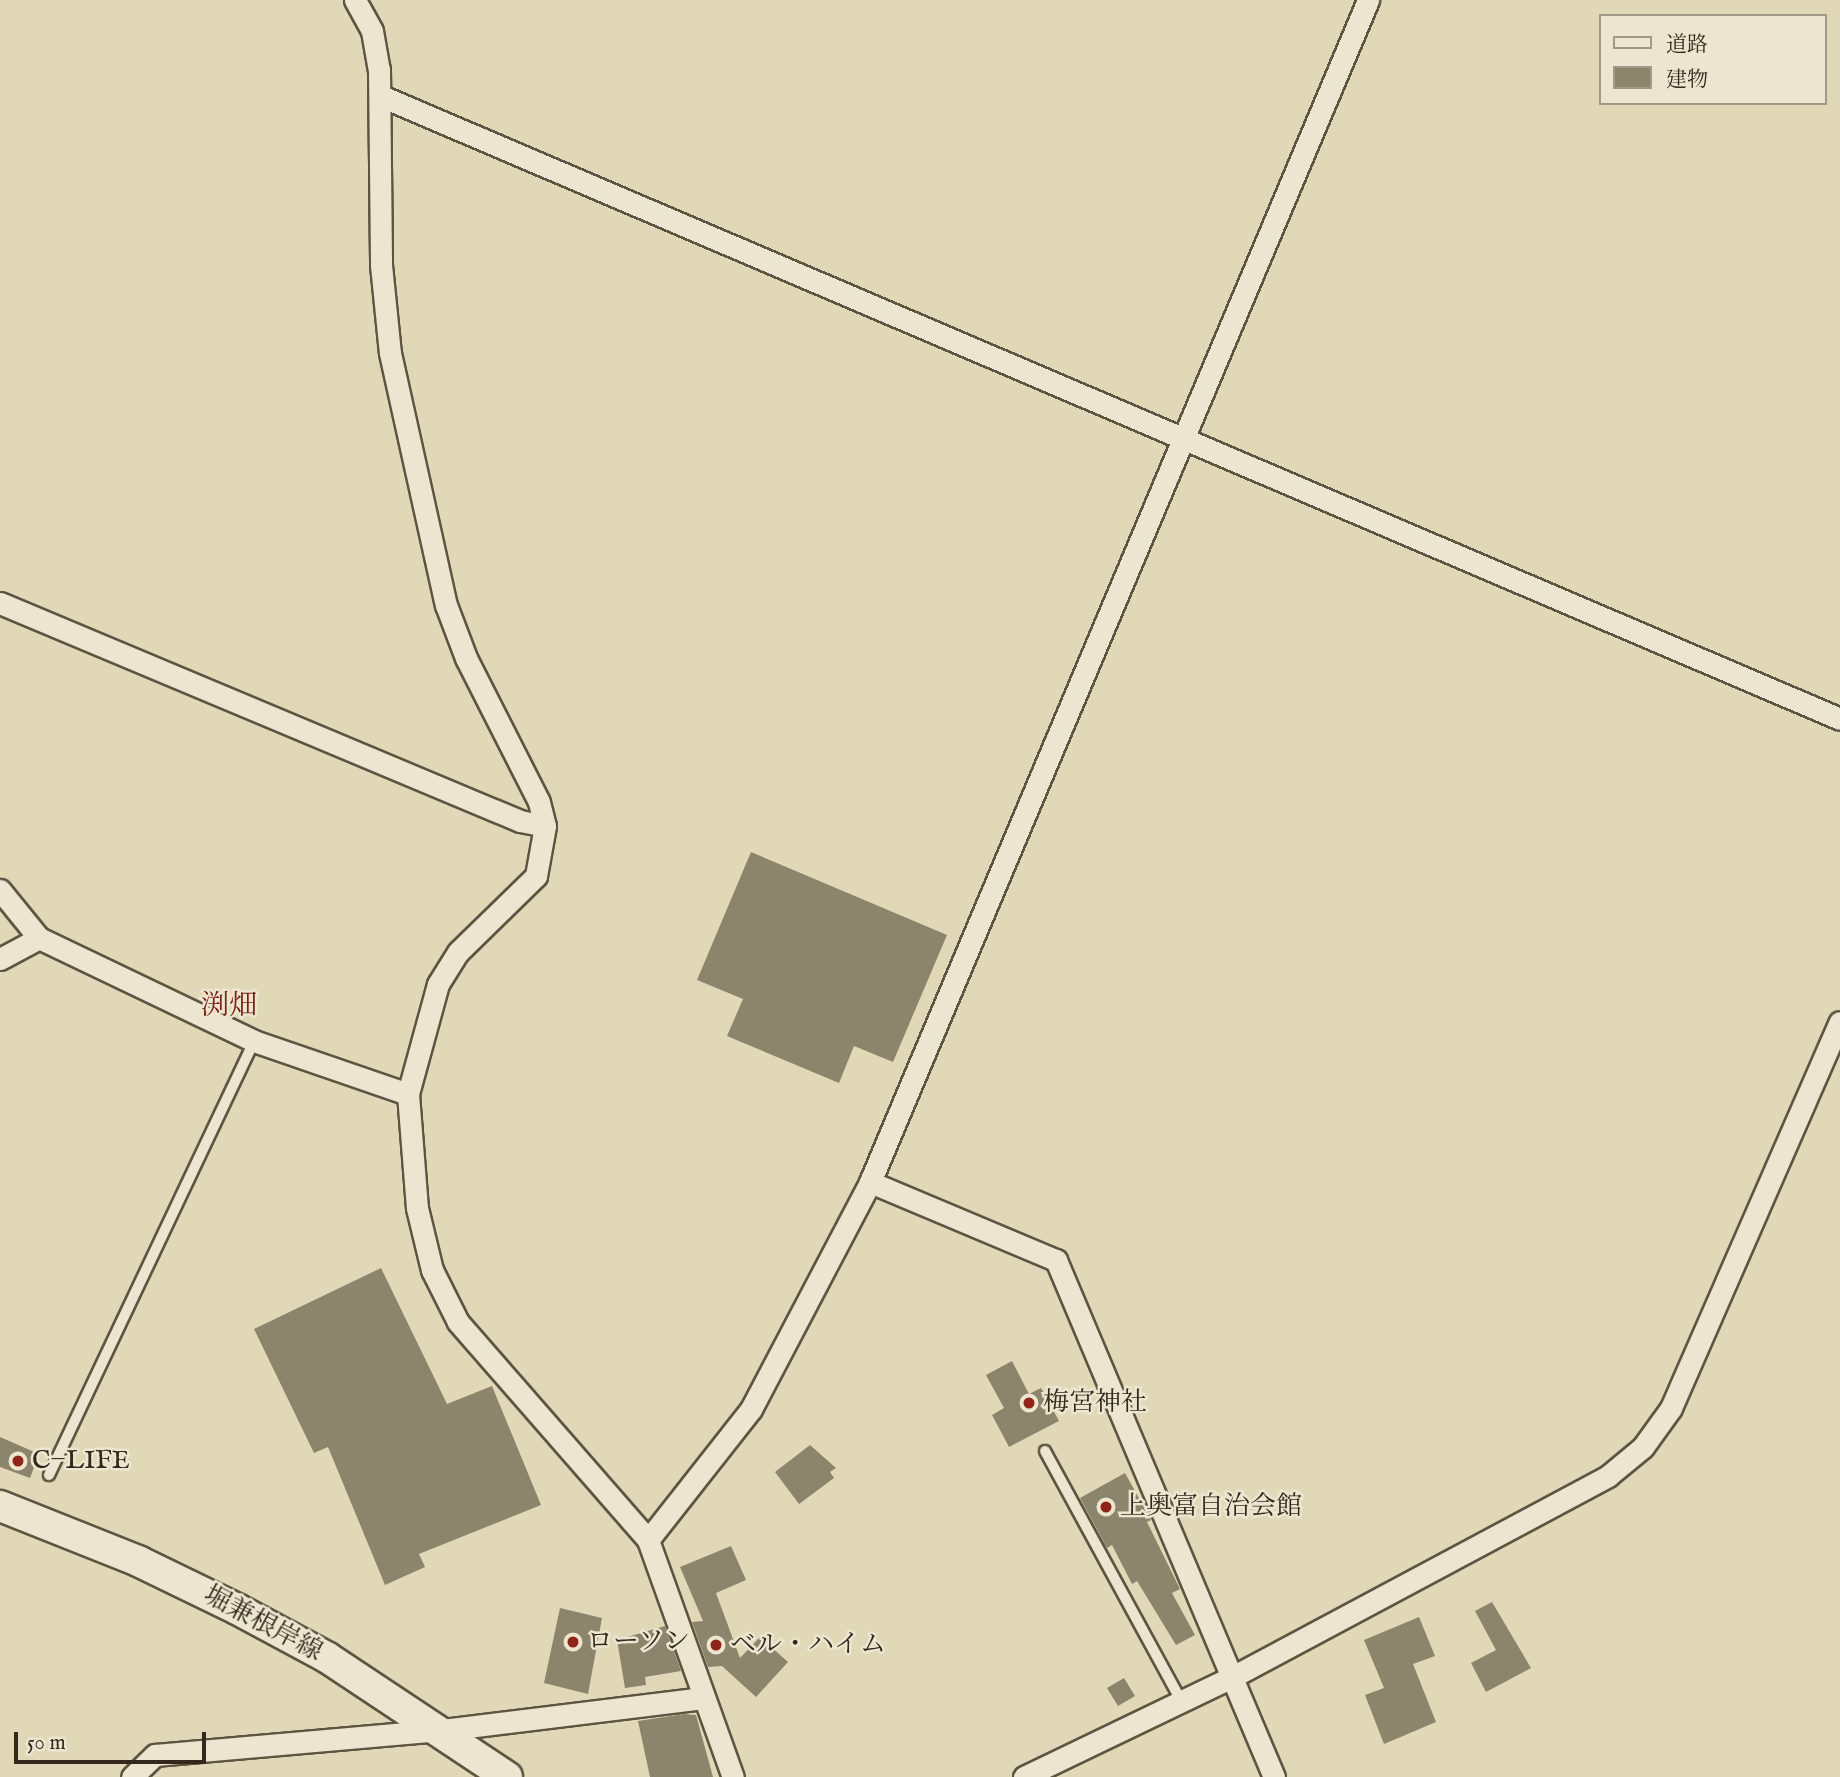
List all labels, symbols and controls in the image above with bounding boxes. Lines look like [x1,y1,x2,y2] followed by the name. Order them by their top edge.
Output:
[1598,14,1826,105] legend
[1666,32,1708,59] text: 道路
[1666,67,1708,94] text: 建物
[201,990,257,1024] district label: 渕畑
[1043,1387,1147,1419] place label: 梅宮神社
[1021,1395,1037,1411] marker: 梅宮神社
[32,1445,130,1477] place label: C−LIFE
[10,1453,26,1469] marker: C−LIFE
[1120,1491,1302,1523] place label: 上奥富自治会館
[1098,1499,1114,1515] marker: 上奥富自治会館
[198,1580,328,1668] street label: 堀兼根岸線
[587,1626,691,1658] place label: ローソン
[730,1629,886,1661] place label: ベル・ハイム
[565,1634,581,1650] marker: ローソン
[708,1637,724,1653] marker: ベル・ハイム
[18,1718,210,1762] scale bar
[27,1730,66,1757] text: 50 m

